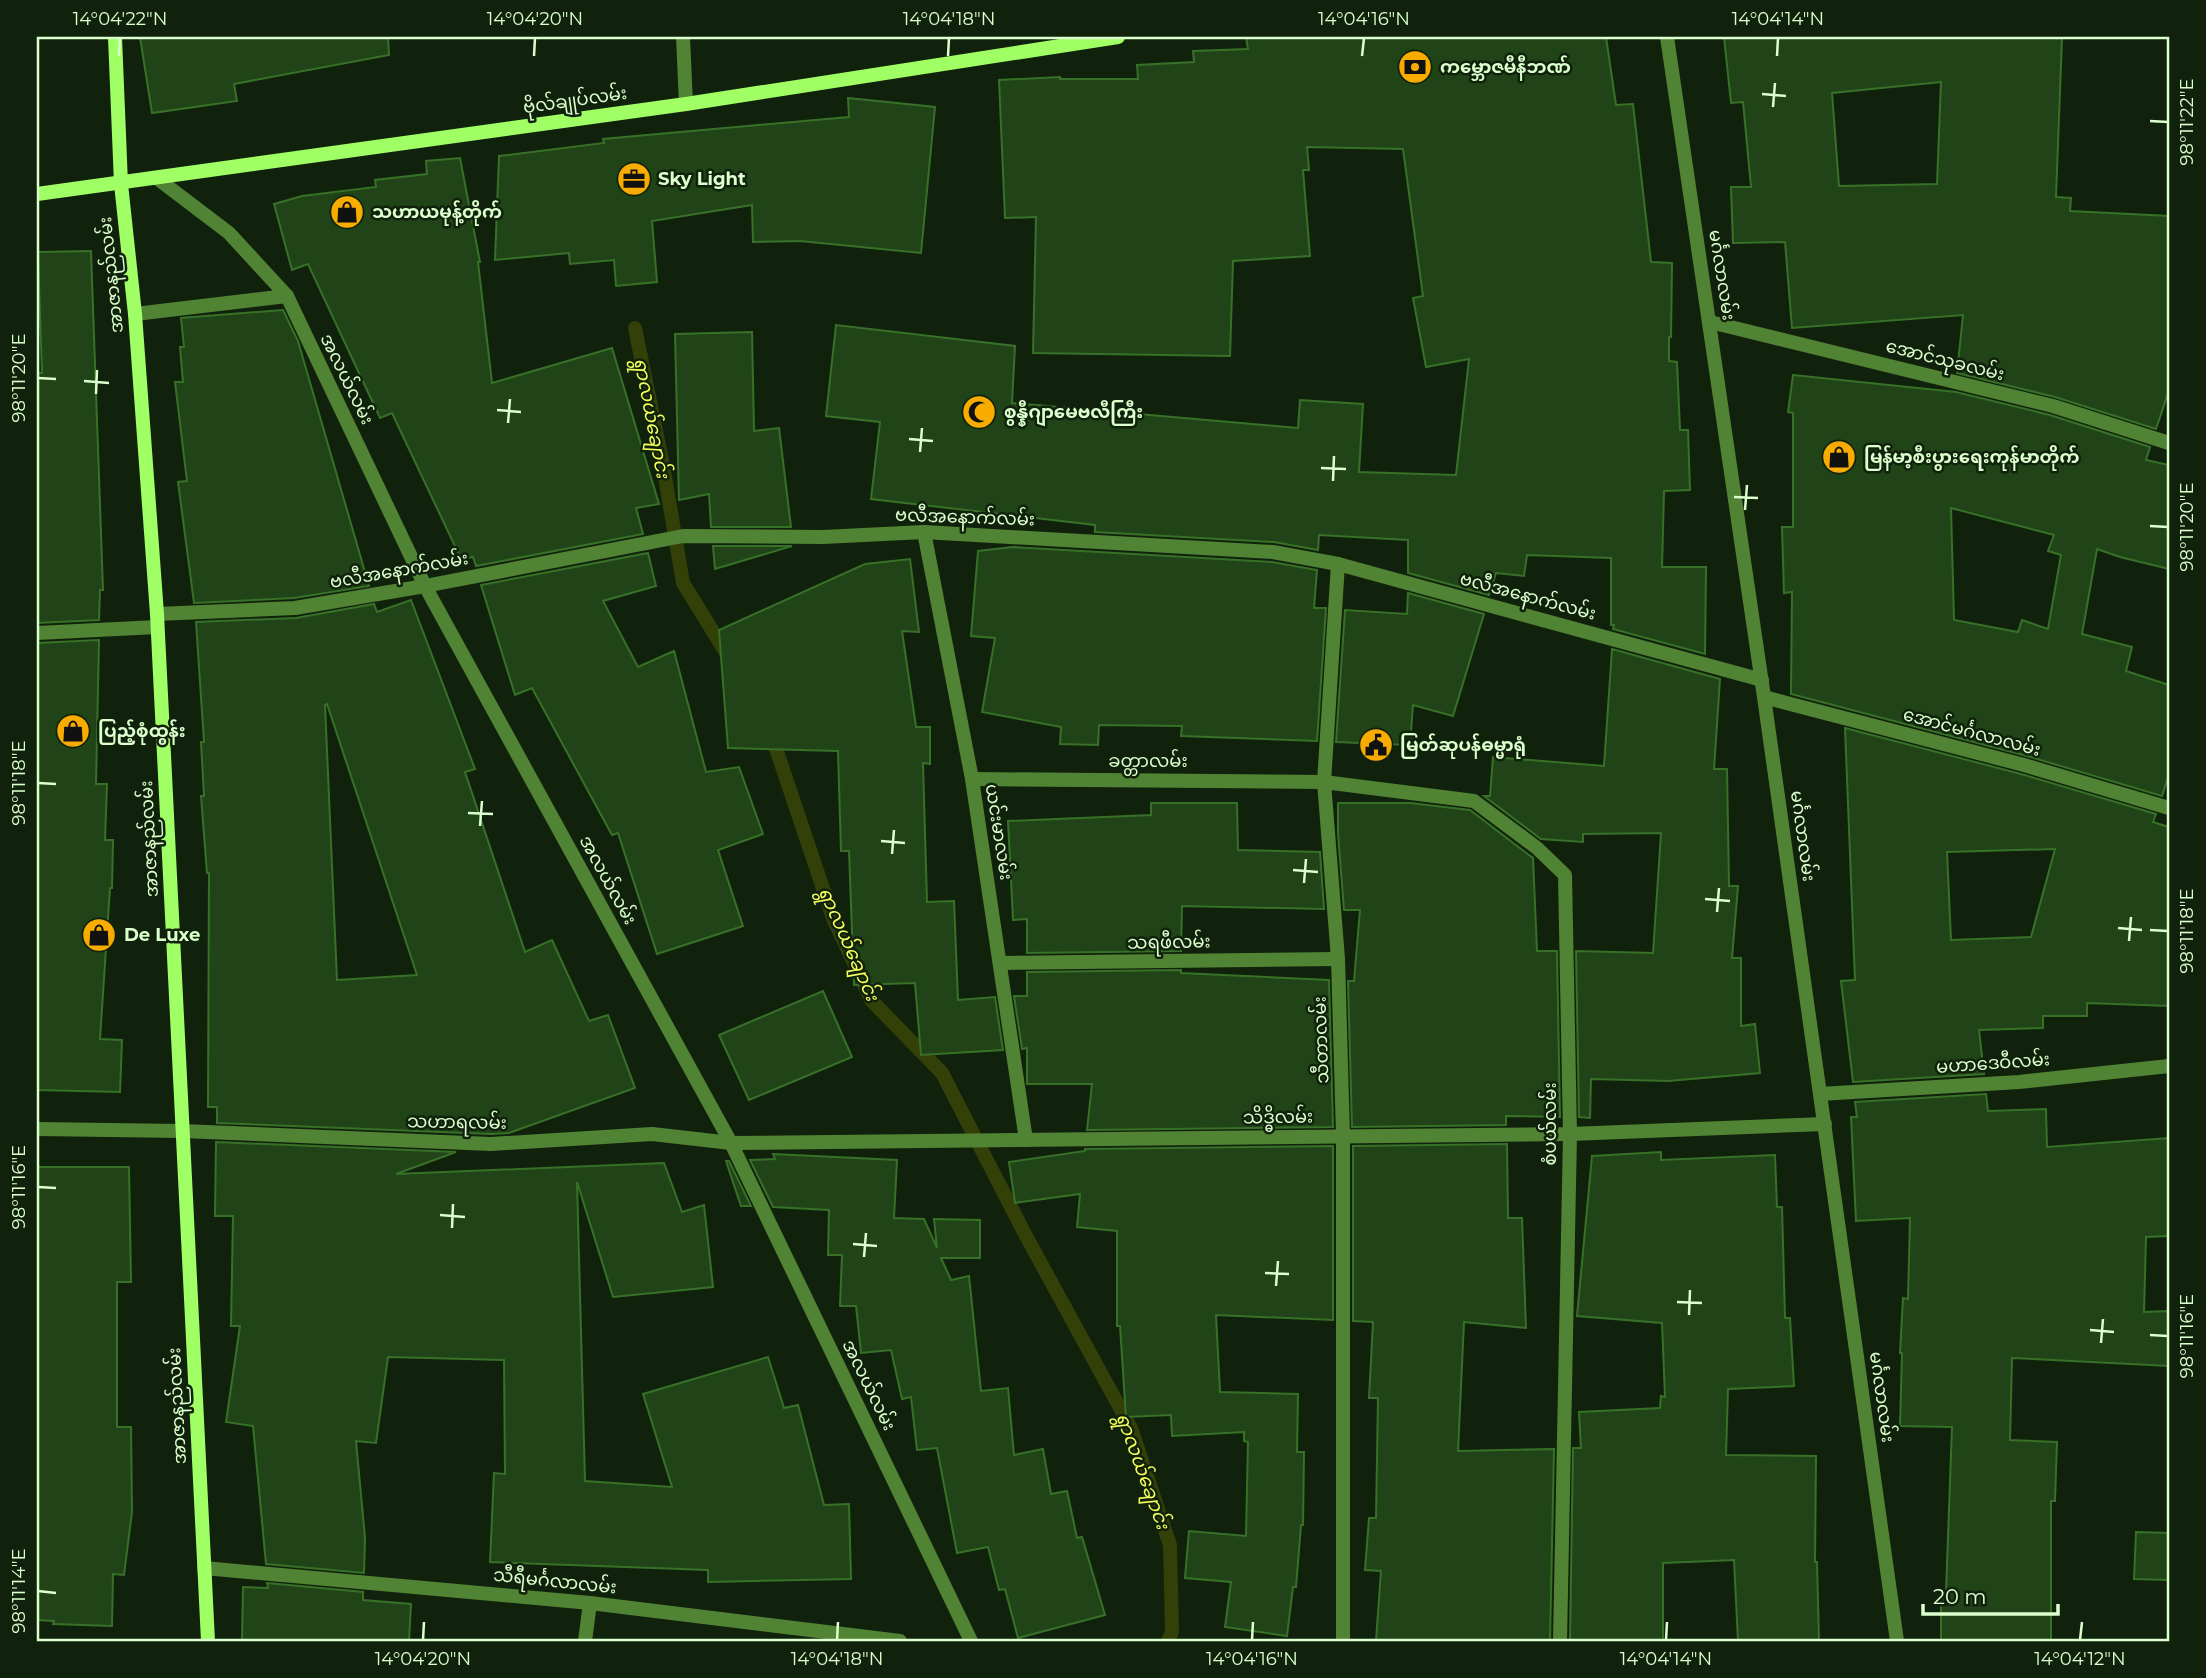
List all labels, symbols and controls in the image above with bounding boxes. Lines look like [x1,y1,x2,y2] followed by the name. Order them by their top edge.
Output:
[73,8,167,30] text: 14°04'22"N
[487,8,583,30] text: 14°04'20"N
[903,8,995,30] text: 14°04'18"N
[1318,8,1410,30] text: 14°04'16"N
[1732,8,1824,30] text: 14°04'14"N
[1396,48,1434,86] bank icon: ကမ္ဘောဇမီနီဘဏ်
[1440,55,1571,81] place label: ကမ္ဘောဇမီနီဘဏ်
[2176,78,2198,166] text: 98°11'22"E
[521,79,629,122] street label: ဗိုလ်ချုပ်လမ်း
[615,160,653,198] office icon: Sky Light
[658,168,746,190] place label: Sky Light
[328,193,366,231] shop icon: သဟာယမုန့်တိုက်
[372,200,502,226] place label: သဟာယမုန့်တိုက်
[92,215,132,334] street label: အာဇာနည်လမ်း
[1704,228,1742,322] street label: မင်္ဂလာလမ်း
[316,329,380,428] street label: အလယ်လမ်း
[1882,333,2007,389] street label: အောင်သုခလမ်း
[8,334,30,422] text: 98°11'20"E
[625,355,677,482] water label: ရွာလယ်ချောင်း
[960,393,998,431] mosque icon: စွန္နီဂျာမေဗလီကြီး
[1004,400,1143,427] place label: စွန္နီဂျာမေဗလီကြီး
[1820,438,1858,476] shop icon: မြန်မာ့စီးပွားရေးကုန်မာတိုက်
[1864,445,2080,471] place label: မြန်မာ့စီးပွားရေးကုန်မာတိုက်
[2176,483,2198,571] text: 98°11'20"E
[894,501,1036,534] street label: ဗလီအနောက်လမ်း
[328,544,471,597] street label: ဗလီအနောက်လမ်း
[1456,564,1599,629] street label: ဗလီအနောက်လမ်း
[1901,701,2044,761] street label: အောင်မင်္ဂလာလမ်း
[54,712,92,750] shop icon: ပြည့်စုံထွန်း
[98,719,186,745] place label: ပြည့်စုံထွန်း
[1357,726,1395,764] public building icon: မြတ်ဆုပန်ဓမ္မာရုံ
[1400,733,1526,759] place label: မြတ်ဆုပန်ဓမ္မာရုံ
[8,740,30,826] text: 98°11'18"E
[1108,748,1188,776] street label: ခတ္တာလမ်း
[133,780,167,898] street label: အာဇာနည်လမ်း
[981,782,1019,882] street label: ယင်းမာလမ်း
[1786,789,1822,883] street label: မင်္ဂလာလမ်း
[575,831,643,928] street label: အလယ်လမ်း
[810,883,887,1007] water label: ရွာလယ်ချောင်း
[2176,888,2198,974] text: 98°11'18"E
[80,916,118,954] shop icon: De Luxe
[124,924,200,946] place label: De Luxe
[1127,927,1211,958] street label: သရဖီလမ်း
[1305,996,1334,1084] street label: သီတာလမ်း
[1935,1045,2051,1078] street label: မဟာဒေဝီလမ်း
[1537,1082,1561,1166] street label: စံပယ်လမ်း
[1243,1102,1314,1133] street label: သိဒ္ဓိလမ်း
[407,1108,507,1138] street label: သဟာရလမ်း
[8,1145,30,1229] text: 98°11'16"E
[2176,1294,2198,1378] text: 98°11'16"E
[838,1335,902,1434] street label: အလယ်လမ်း
[161,1347,195,1465] street label: အာဇာနည်လမ်း
[1865,1350,1901,1444] street label: မင်္ဂလာလမ်း
[1107,1409,1177,1535] water label: ရွာလယ်ချောင်း
[8,1549,30,1633] text: 98°11'14"E
[492,1561,618,1602] street label: သီရီမင်္ဂလာလမ်း
[1923,1573,2057,1617] scale bar
[1933,1584,1987,1609] text: 20 m
[375,1648,471,1670] text: 14°04'20"N
[791,1648,883,1670] text: 14°04'18"N
[1206,1648,1298,1670] text: 14°04'16"N
[1620,1648,1712,1670] text: 14°04'14"N
[2034,1648,2126,1670] text: 14°04'12"N

